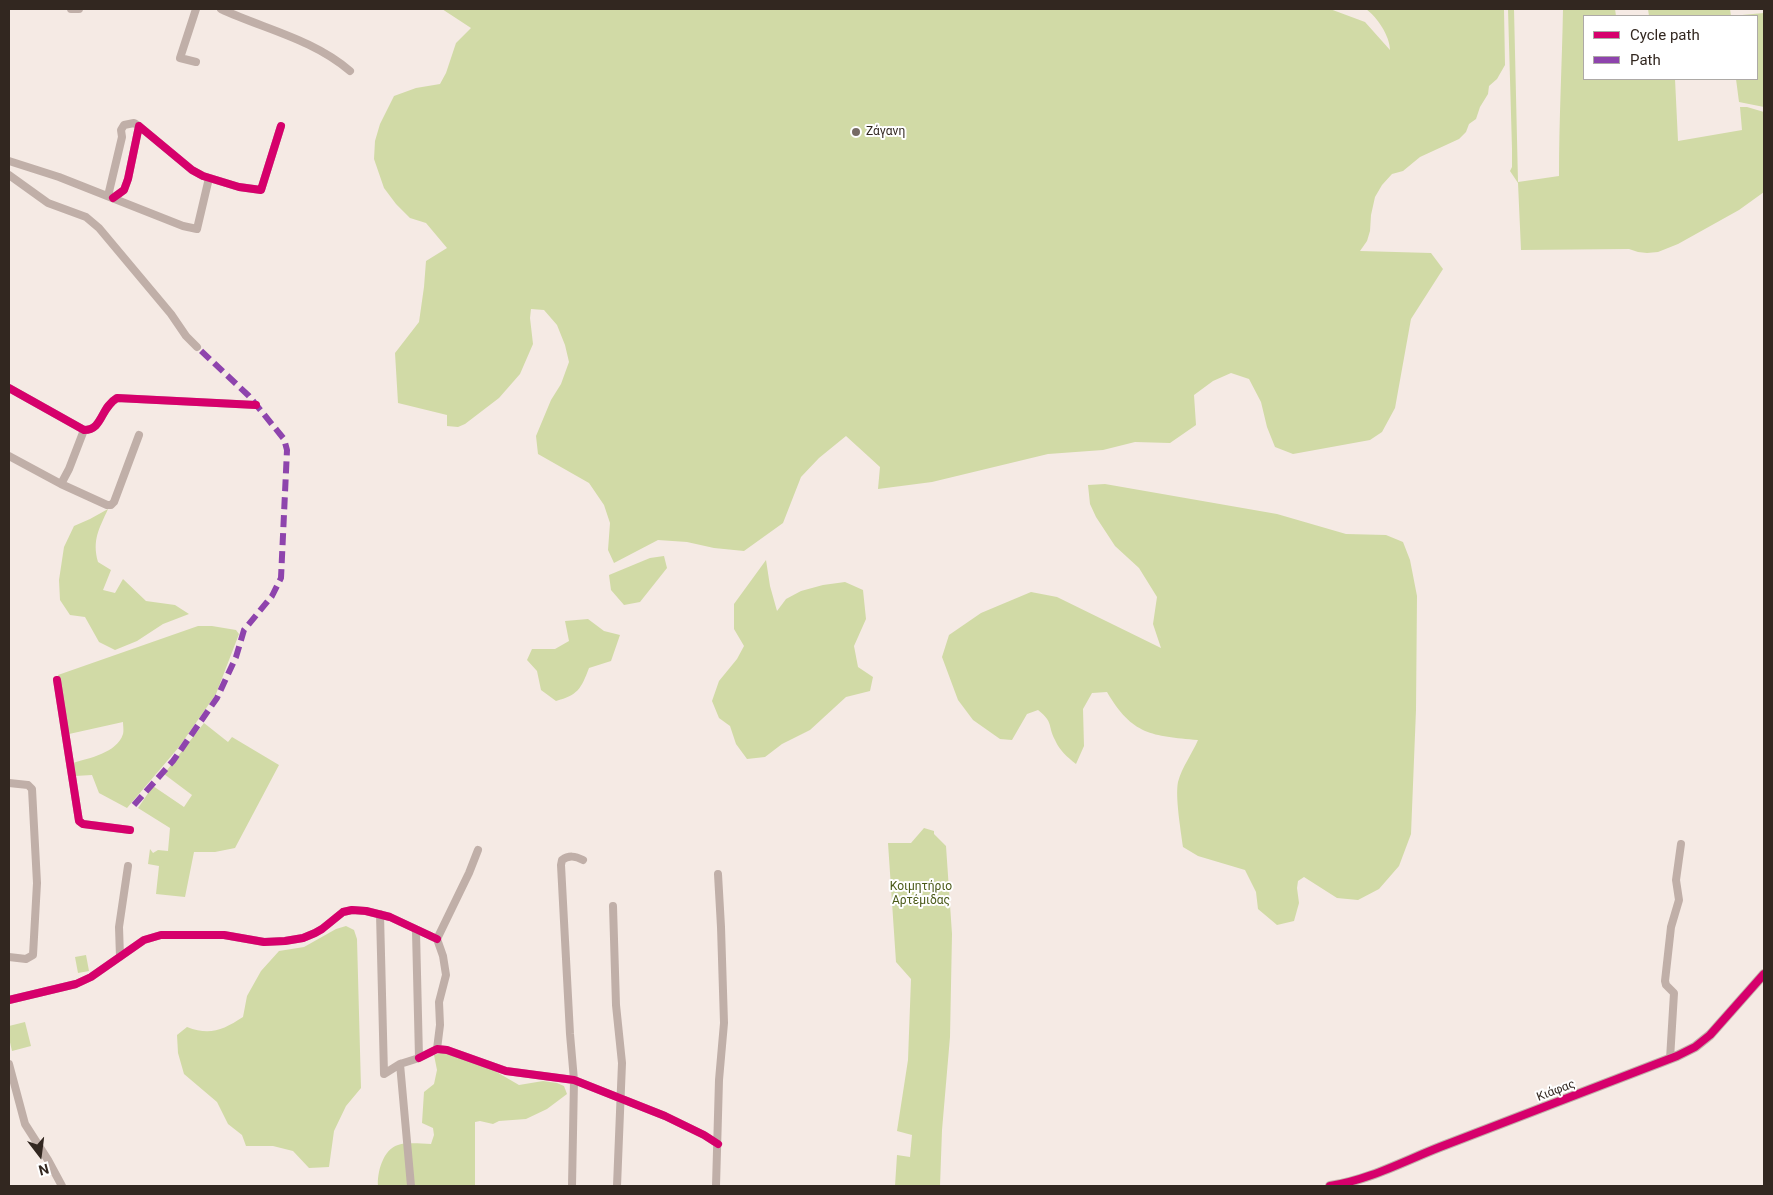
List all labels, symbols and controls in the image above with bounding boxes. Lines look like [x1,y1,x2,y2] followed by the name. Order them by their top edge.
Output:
[1583,15,1758,80] legend
[1630,26,1700,44] text: Cycle path
[1630,51,1661,69] text: Path
[866,125,905,139] place label: Ζάγανη
[850,126,862,138] marker: Ζάγανη
[890,880,952,908] park label: Κοιμητήριο Αρτέμιδας
[1535,1077,1577,1105] street label: Κιάφας
[15,1130,65,1180] north arrow
[37,1160,51,1178] text: N

